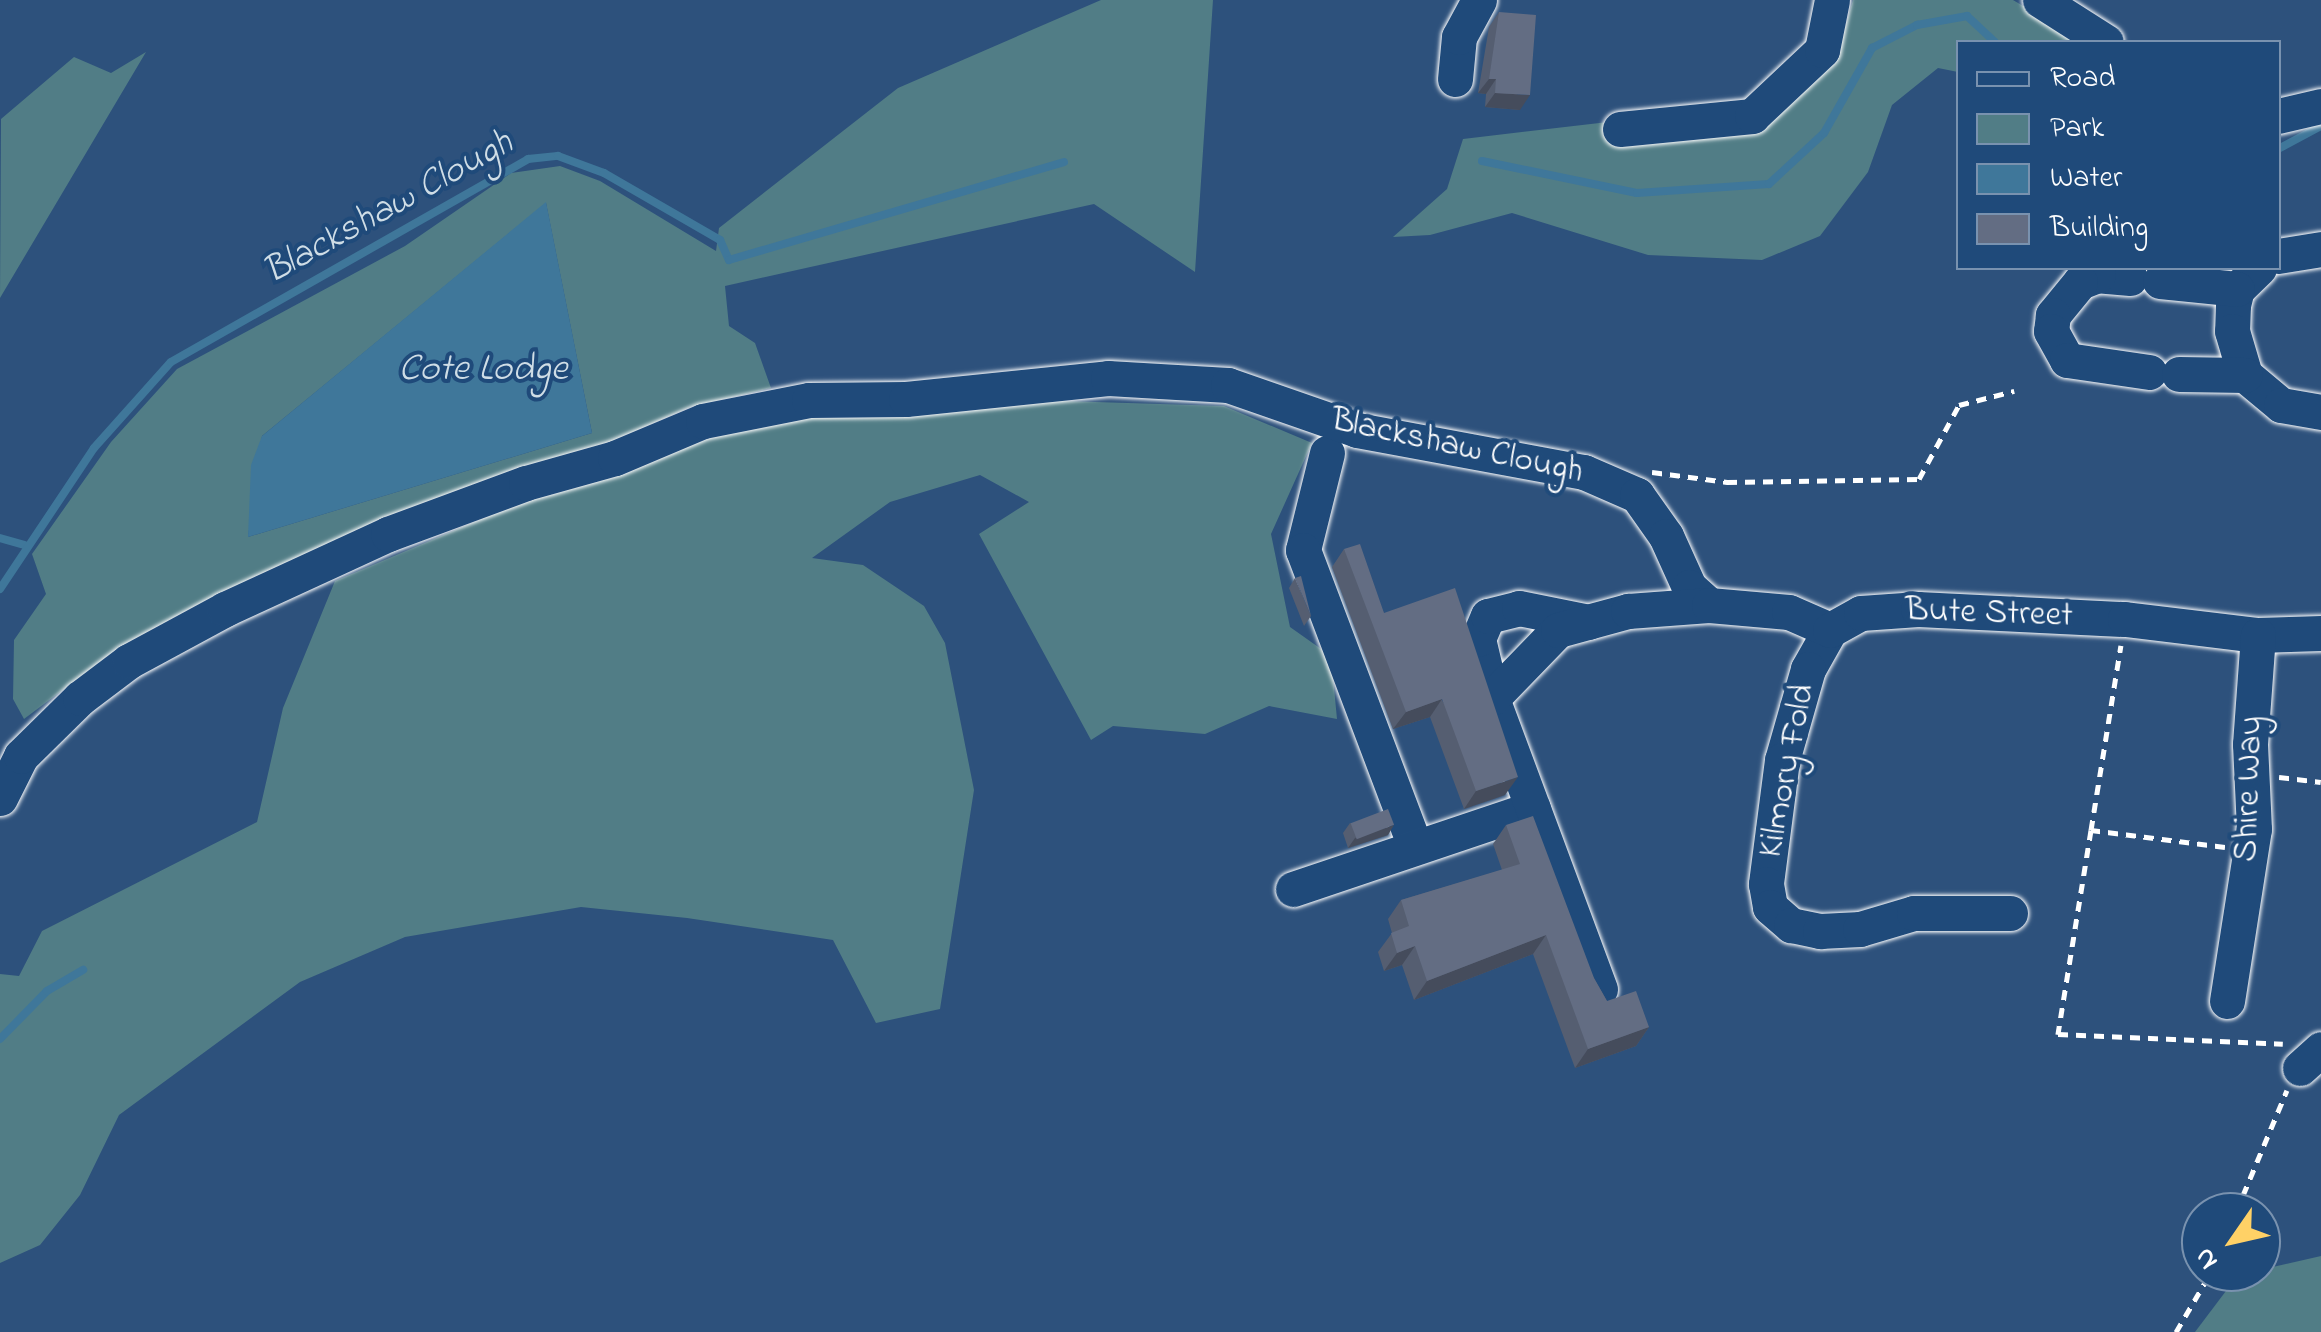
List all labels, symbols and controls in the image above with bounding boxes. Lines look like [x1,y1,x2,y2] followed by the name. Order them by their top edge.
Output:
[1956,40,2281,270] legend
[2050,57,2115,101] text: Road
[2050,107,2104,151] text: Park
[256,122,522,296] water label: Blackshaw Clough
[2050,157,2122,201] text: Water
[2050,207,2148,251] text: Building
[398,348,568,394] water label: Cote Lodge
[1327,400,1587,494] street label: Blackshaw Clough
[1904,590,2074,638] street label: Bute Street
[1751,681,1825,861] street label: Kilmory Fold
[2226,715,2274,863] street label: Shire Way
[2181,1192,2281,1292] north arrow
[2185,1239,2230,1277] text: N

